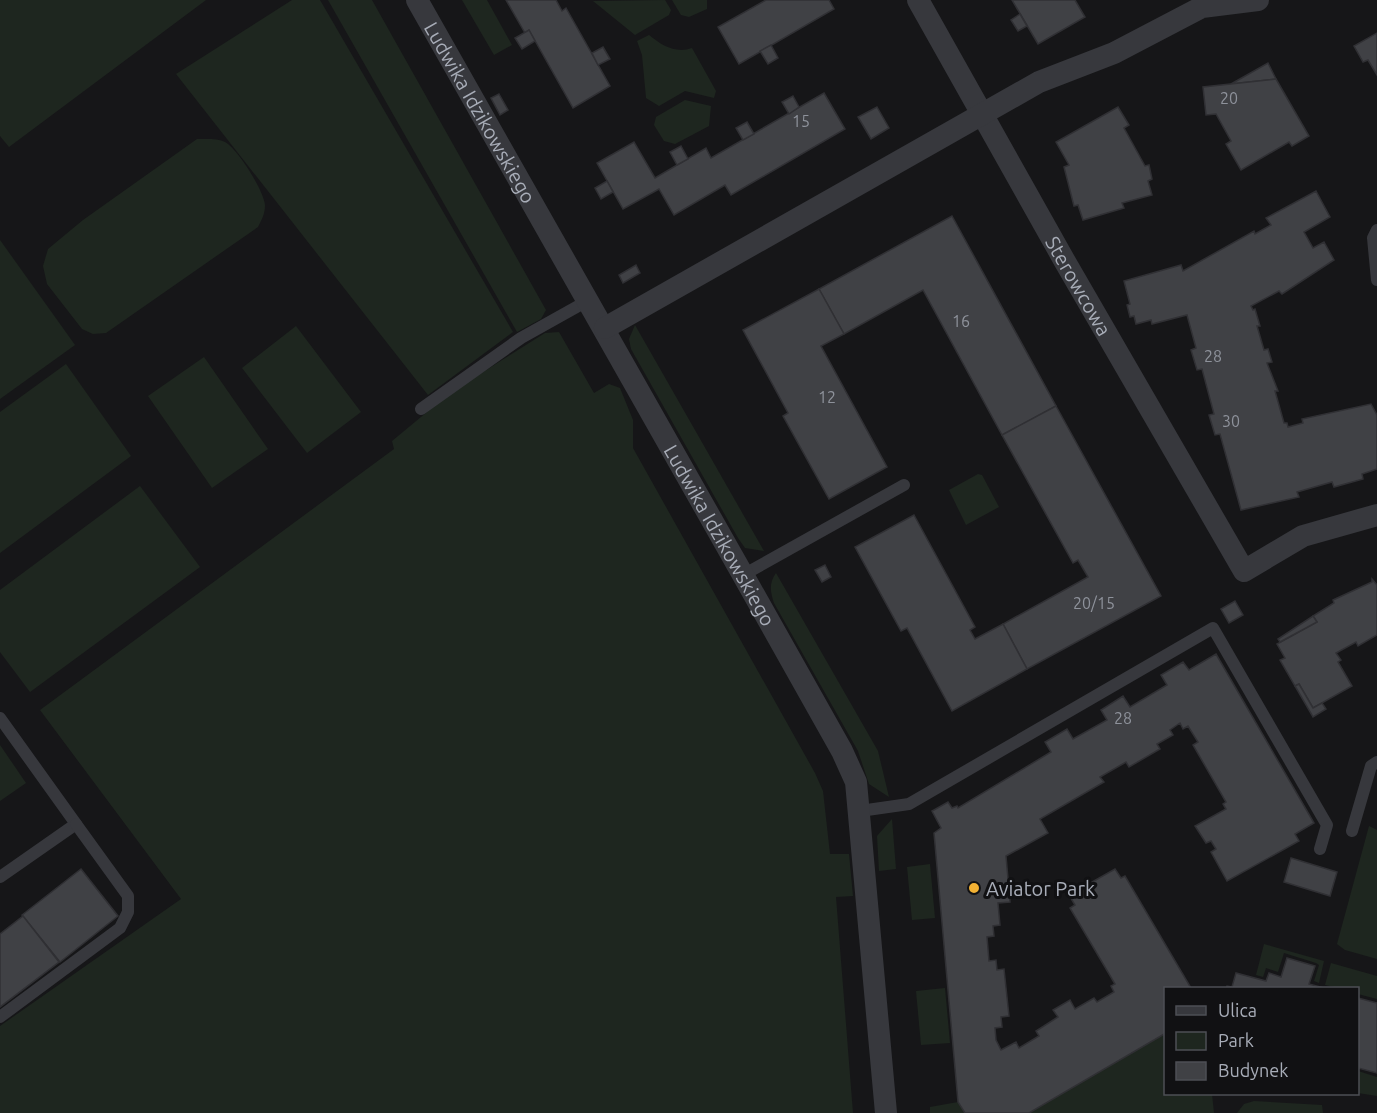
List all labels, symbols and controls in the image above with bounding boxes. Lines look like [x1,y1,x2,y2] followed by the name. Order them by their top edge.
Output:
[420,18,541,207] street label: Ludwika Idzikowskiego
[1220,89,1238,107] house number: 20
[792,112,810,130] house number: 15
[1041,232,1117,340] street label: Sterowcowa
[952,312,970,330] house number: 16
[1204,347,1222,365] house number: 28
[818,388,836,406] house number: 12
[1222,412,1240,430] house number: 30
[660,440,781,630] street label: Ludwika Idzikowskiego
[1073,594,1115,612] house number: 20/15
[1114,709,1132,727] house number: 28
[986,877,1095,900] place label: Aviator Park
[967,881,981,895] marker: Aviator Park
[1164,987,1359,1095] legend
[1218,1000,1257,1020] text: Ulica
[1218,1030,1254,1050] text: Park
[1218,1060,1288,1080] text: Budynek

